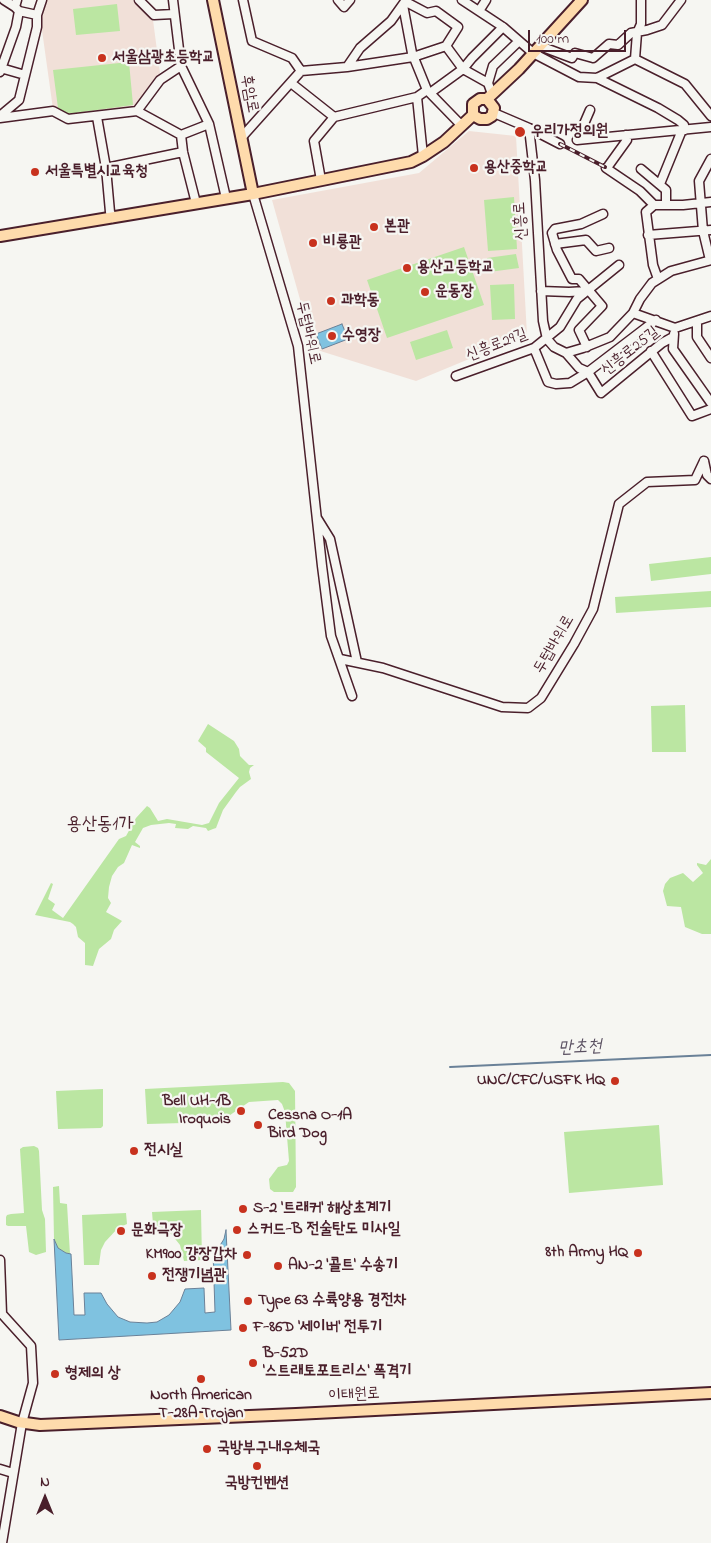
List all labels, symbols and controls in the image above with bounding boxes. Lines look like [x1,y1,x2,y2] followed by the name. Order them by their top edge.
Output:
[531,20,628,52] scale bar
[536,28,569,50] text: 100 m
[112,48,215,68] place label: 서울삼광초등학교
[96,52,108,64] marker: 서울삼광초등학교
[235,73,261,115] street label: 후암로
[531,122,608,142] place label: 우리가정의원
[513,125,527,139] marker: 우리가정의원
[484,158,548,178] place label: 용산중학교
[45,162,148,182] place label: 서울특별시교육청
[468,162,480,174] marker: 용산중학교
[29,166,41,178] marker: 서울특별시교육청
[511,201,533,241] street label: 신흥로
[384,217,410,237] place label: 본관
[368,221,380,233] marker: 본관
[323,233,362,253] place label: 비룡관
[307,237,319,249] marker: 비룡관
[417,258,494,278] place label: 용산고등학교
[401,262,413,274] marker: 용산고등학교
[435,282,474,302] place label: 운동장
[419,286,431,298] marker: 운동장
[341,291,380,311] place label: 과학동
[325,295,337,307] marker: 과학동
[290,299,324,367] street label: 두텁바위로
[598,323,664,381] street label: 신흥로25길
[342,326,381,346] place label: 수영장
[464,326,530,366] street label: 신흥로29길
[326,330,338,342] marker: 수영장
[531,612,579,678] street label: 두텁바위로
[66,815,134,837] district label: 용산동1가
[558,1037,602,1061] water label: 만초천
[477,1071,605,1091] place label: UNC/CFC/USFK HQ
[609,1075,621,1087] marker: UNC/CFC/USFK HQ
[162,1092,231,1130] place label: Bell UH-1B Iroquois
[235,1105,247,1117] marker: Bell UH-1B Iroquois
[268,1106,352,1144] place label: Cessna O-1A Bird Dog
[252,1119,264,1131] marker: Cessna O-1A Bird Dog
[144,1141,183,1161] place label: 전시실
[128,1145,140,1157] marker: 전시실
[253,1199,392,1219] place label: S-2 '트래커' 해상초계기
[237,1203,249,1215] marker: S-2 '트래커' 해상초계기
[247,1220,401,1240] place label: 스커드-B 전술탄도 미사일
[131,1221,182,1241] place label: 문화극장
[231,1224,243,1236] marker: 스커드-B 전술탄도 미사일
[115,1225,127,1237] marker: 문화극장
[545,1243,628,1263] place label: 8th Army HQ
[145,1245,237,1265] place label: KM900 걍장갑차
[632,1247,644,1259] marker: 8th Army HQ
[241,1249,253,1261] marker: KM900 걍장갑차
[288,1256,398,1276] place label: AN-2 '콜트' 수송기
[272,1260,284,1272] marker: AN-2 '콜트' 수송기
[162,1266,226,1286] place label: 전쟁기념관
[146,1270,158,1282] marker: 전쟁기념관
[258,1291,406,1311] place label: Type 63 수륙양용 경전차
[242,1295,254,1307] marker: Type 63 수륙양용 경전차
[253,1318,383,1338] place label: F-86D '세이버' 전투기
[237,1322,249,1334] marker: F-86D '세이버' 전투기
[263,1344,412,1382] place label: B-52D '스트래토포트리스' 폭격기
[247,1357,259,1369] marker: B-52D '스트래토포트리스' 폭격기
[65,1364,120,1384] place label: 형제의 상
[49,1368,61,1380] marker: 형제의 상
[195,1373,207,1385] marker: North American T-28A Trojan
[328,1385,380,1407] street label: 이태원로
[150,1386,252,1424] place label: North American T-28A Trojan
[217,1439,320,1459] place label: 국방부구내우체국
[201,1443,213,1455] marker: 국방부구내우체국
[251,1460,263,1472] marker: 국방컨벤션
[40,1472,50,1493] text: N
[20,1473,70,1523] north arrow
[225,1474,289,1494] place label: 국방컨벤션

